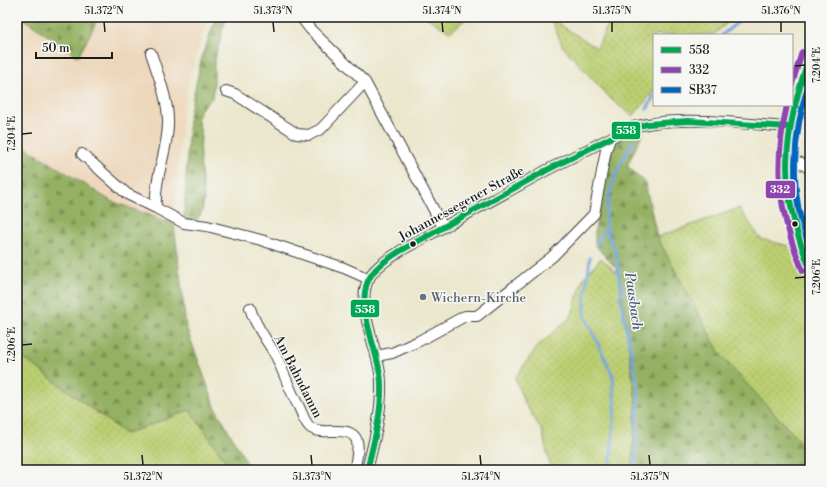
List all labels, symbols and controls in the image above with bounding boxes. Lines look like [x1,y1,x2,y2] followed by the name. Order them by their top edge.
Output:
[84,5,124,17] text: 51.372°N
[253,5,293,17] text: 51.373°N
[422,5,462,17] text: 51.374°N
[593,5,632,17] text: 51.375°N
[761,5,801,17] text: 51.376°N
[36,34,112,60] scale bar
[653,34,793,106] legend
[42,41,70,56] text: 50 m
[689,43,710,58] text: 558
[811,47,823,83] text: 7.204°E
[689,63,709,78] text: 332
[689,83,717,98] text: SB37
[6,116,18,152] text: 7.204°E
[611,121,641,140] line badge: 558
[616,124,636,138] text: 558
[395,162,527,246] street label: Johannessegener Straße
[765,180,796,199] line badge: 332
[770,183,790,197] text: 332
[790,219,800,229] unlabelled marker
[408,239,418,249] unlabelled marker
[811,259,823,295] text: 7.206°E
[620,270,646,331] water label: Paasbach
[430,290,527,306] place label: Wichern-Kirche
[418,292,428,302] marker: Wichern-Kirche
[350,299,380,318] line badge: 558
[355,303,375,317] text: 558
[6,327,18,363] text: 7.206°E
[270,331,326,421] street label: Am Bahndamm
[123,471,163,483] text: 51.372°N
[292,471,332,483] text: 51.373°N
[461,471,501,483] text: 51.374°N
[631,471,670,483] text: 51.375°N

